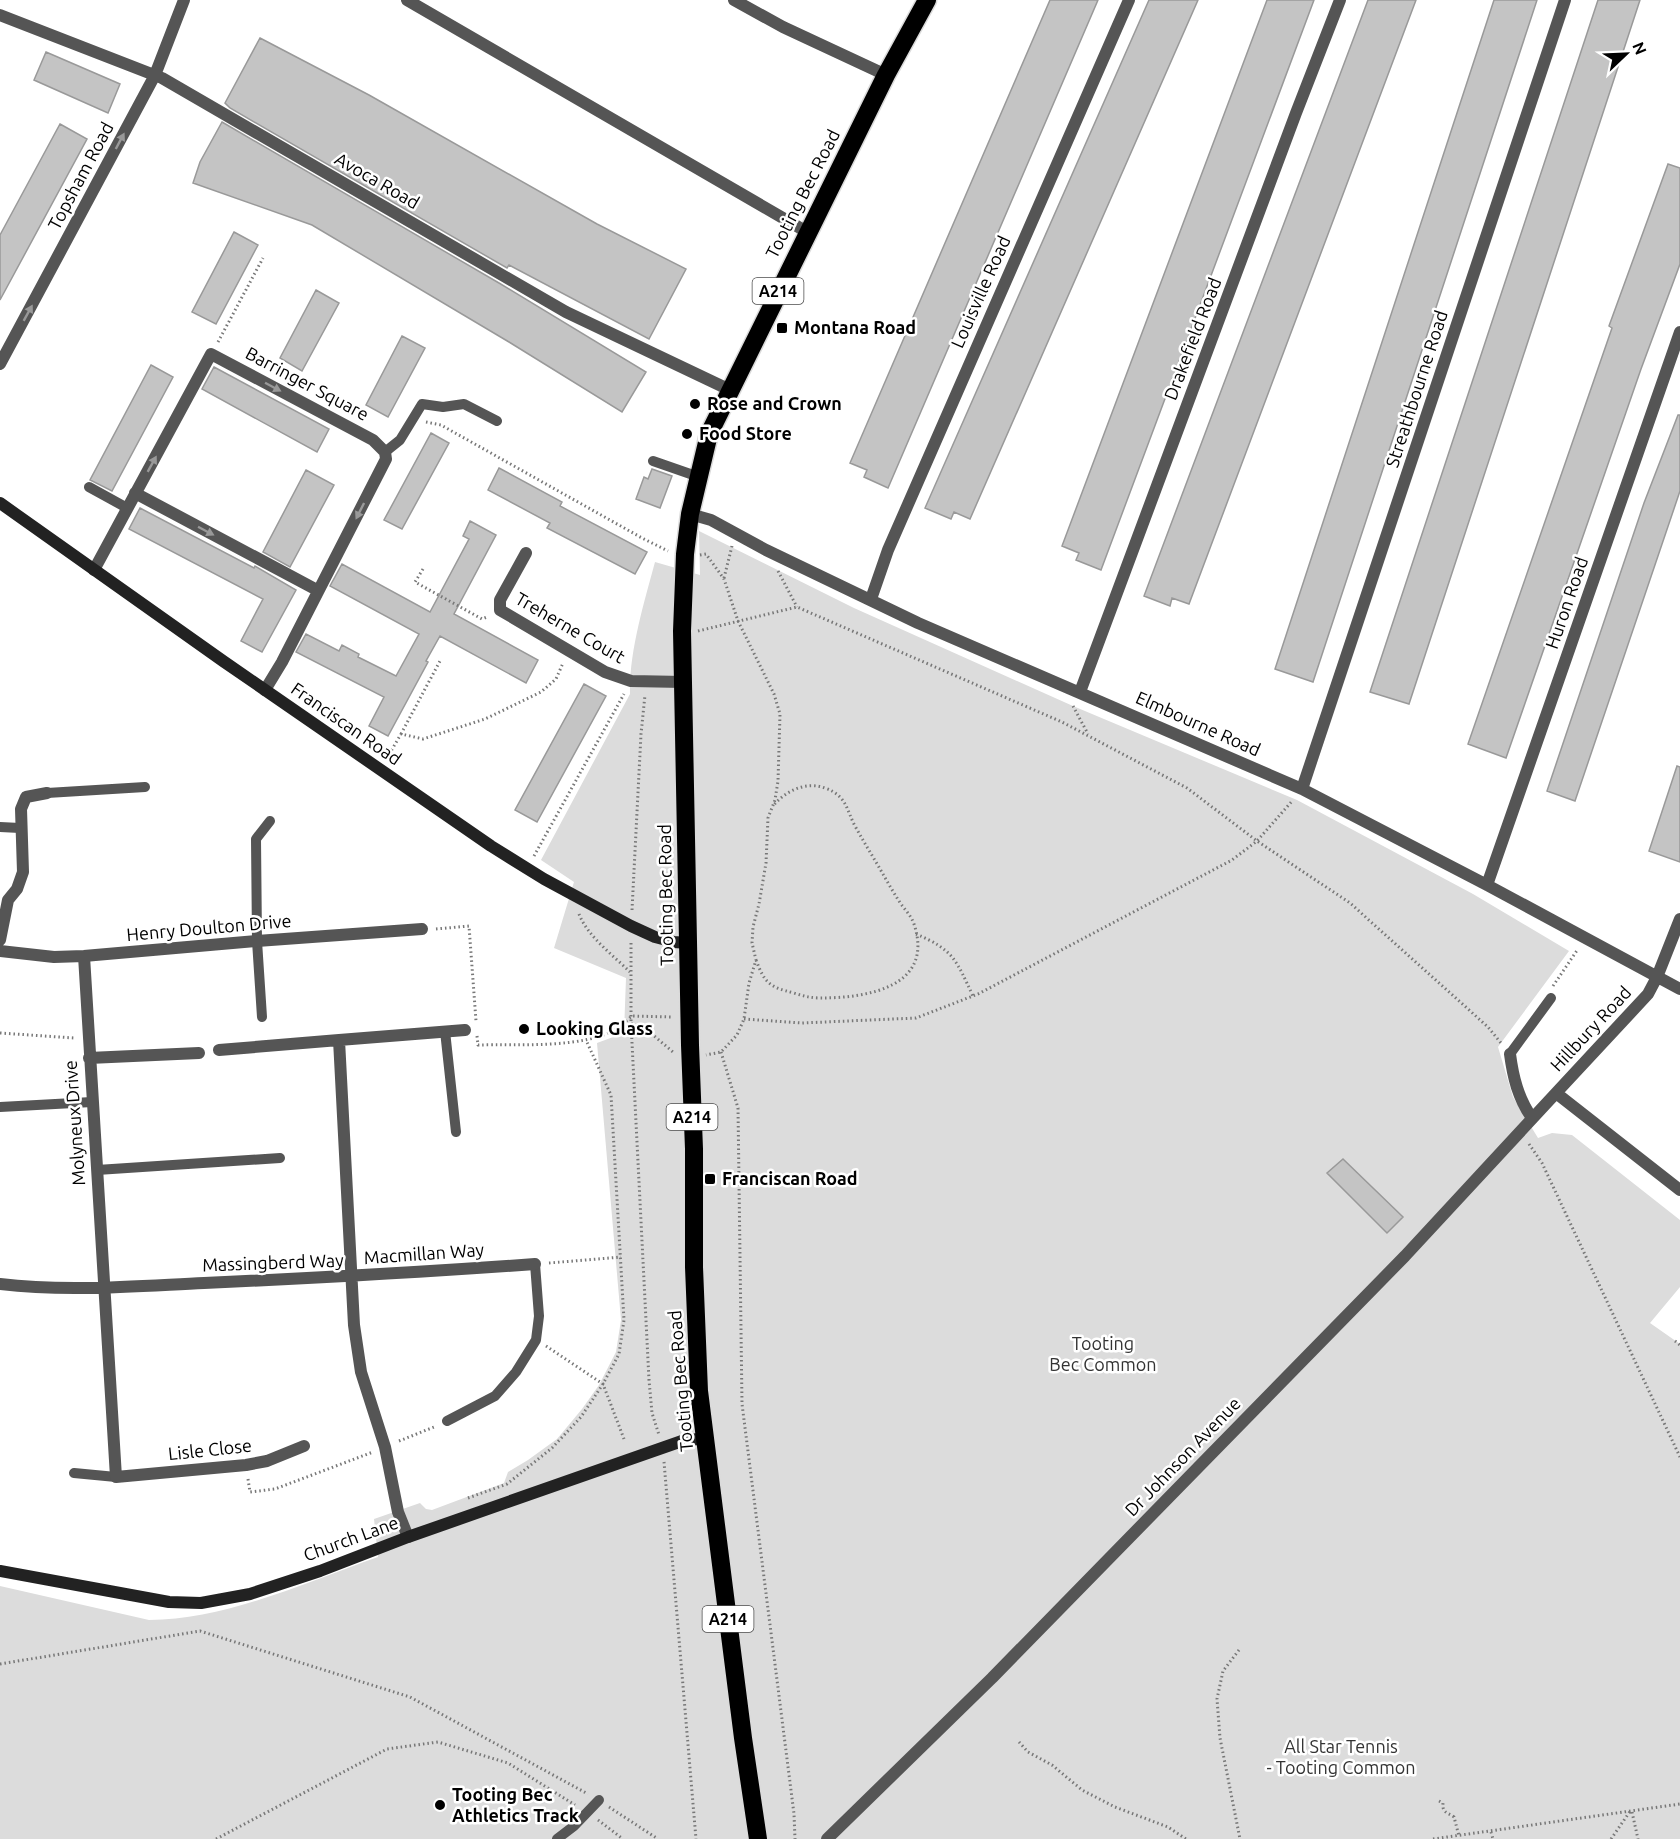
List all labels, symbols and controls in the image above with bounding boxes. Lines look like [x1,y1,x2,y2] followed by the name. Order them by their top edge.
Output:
[1596,24,1656,84] north arrow
[1629,39,1650,57] text: N
[43,118,117,233] street label: Topsham Road
[761,126,843,261] street label: Tooting Bec Road
[115,132,125,149] one-way arrow
[332,148,423,212] street label: Avoca Road
[946,233,1014,351] street label: Louisville Road
[1160,275,1225,403] street label: Drakefield Road
[752,278,804,304] road number: A214
[23,304,33,321] one-way arrow
[1381,308,1451,470] street label: Streathbourne Road
[794,317,916,337] place label: Montana Road
[775,321,789,335] marker: Montana Road
[243,342,372,424] street label: Barringer Square
[265,382,282,392] one-way arrow
[707,393,842,413] place label: Rose and Crown
[688,397,702,411] marker: Rose and Crown
[699,423,792,443] place label: Food Store
[680,427,694,441] marker: Food Store
[147,455,157,472] one-way arrow
[355,502,365,519] one-way arrow
[197,526,214,536] one-way arrow
[1541,554,1591,651] street label: Huron Road
[512,588,629,667] street label: Treherne Court
[288,678,405,769] street label: Franciscan Road
[1133,687,1264,760] street label: Elmbourne Road
[654,824,676,966] street label: Tooting Bec Road
[126,910,292,944] street label: Henry Doulton Drive
[1546,982,1635,1075] street label: Hillbury Road
[536,1018,653,1038] place label: Looking Glass
[517,1022,531,1036] marker: Looking Glass
[60,1060,88,1187] street label: Molyneux Drive
[666,1104,718,1130] road number: A214
[722,1168,858,1188] place label: Franciscan Road
[703,1172,717,1186] marker: Franciscan Road
[363,1239,485,1267] street label: Macmillan Way
[202,1250,344,1274] street label: Massingberd Way
[664,1310,696,1453] street label: Tooting Bec Road
[1049,1333,1157,1374] park label: Tooting Bec Common
[1121,1393,1244,1520] street label: Dr Johnson Avenue
[167,1435,253,1463] street label: Lisle Close
[300,1512,401,1565] street label: Church Lane
[702,1606,754,1632] road number: A214
[1266,1736,1416,1777] park label: All Star Tennis - Tooting Common
[452,1784,579,1825] place label: Tooting Bec Athletics Track
[433,1798,447,1812] marker: Tooting Bec Athletics Track

